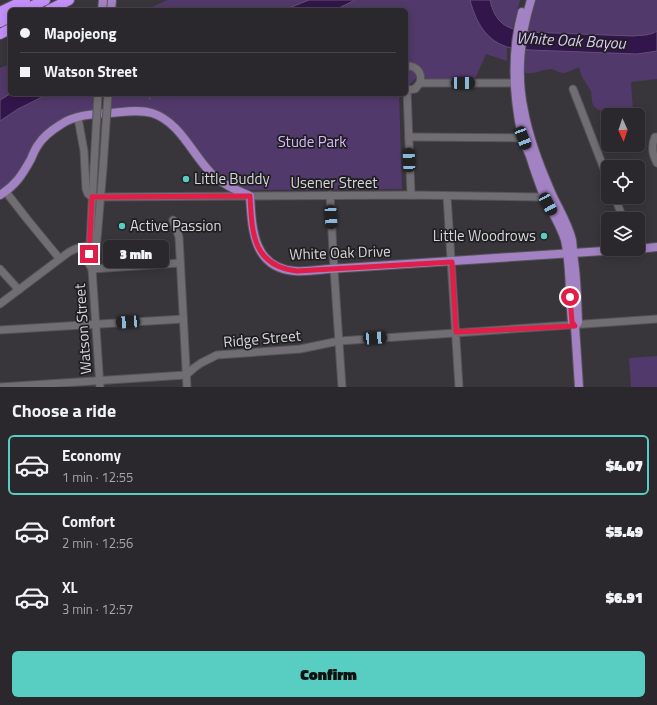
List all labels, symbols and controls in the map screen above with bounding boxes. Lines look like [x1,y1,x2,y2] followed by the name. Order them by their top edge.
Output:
[44,22,117,45] text: Mapojeong
[516,25,627,55] water label: White Oak Bayou
[44,60,137,83] text: Watson Street
[451,77,475,89] car
[601,108,645,152] north arrow
[601,108,645,256] map controls
[513,125,533,151] car
[278,130,346,153] park label: Stude Park
[403,148,415,172] car
[601,160,645,204] button: locate
[194,167,270,190] place label: Little Buddy
[291,171,378,194] street label: Usener Street
[181,174,191,184] marker: Little Buddy
[537,191,559,217] car
[324,205,338,229] car
[601,212,645,256] button: layers
[130,214,221,237] place label: Active Passion
[117,221,127,231] marker: Active Passion
[433,224,536,247] place label: Little Woodrows
[539,231,549,241] marker: Little Woodrows
[289,239,391,266] street label: White Oak Drive
[103,240,169,268] callout: 3 min
[120,244,152,264] text: 3 min
[80,245,98,263] route end
[68,282,97,375] street label: Watson Street
[561,288,579,306] route start
[116,315,140,329] car
[222,324,302,353] street label: Ridge Street
[363,331,387,345] car
[12,397,116,424] text: Choose a ride
[62,444,121,467] text: Economy
[14,447,50,483] icon: car
[606,454,643,477] text: $4.07
[62,467,133,487] text: 1 min · 12:55
[62,510,115,533] text: Comfort
[14,513,50,549] icon: car
[606,520,643,543] text: $5.49
[62,533,133,553] text: 2 min · 12:56
[62,576,78,599] text: XL
[14,579,50,615] icon: car
[606,586,643,609] text: $6.91
[62,599,133,619] text: 3 min · 12:57
[12,651,645,697] button: Confirm

